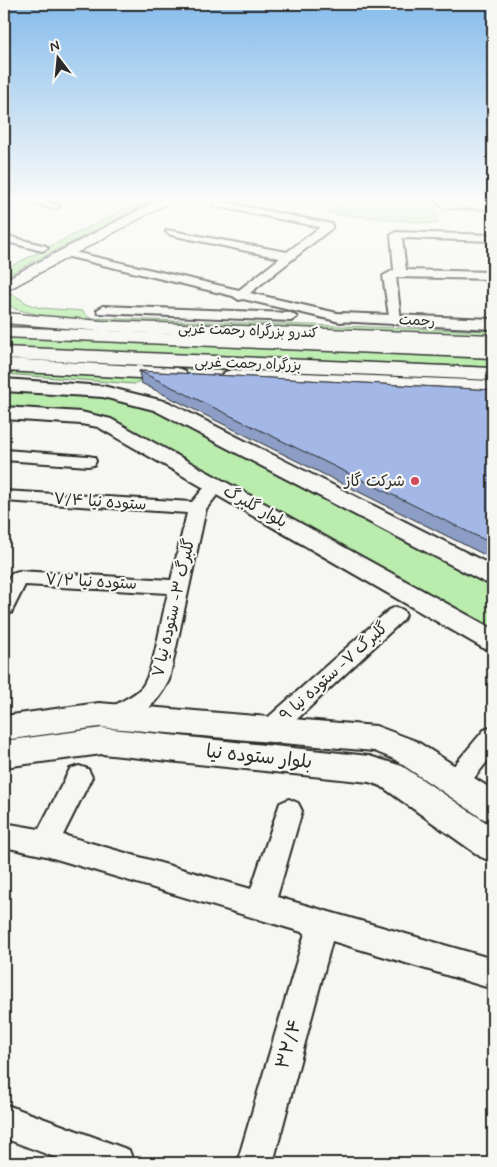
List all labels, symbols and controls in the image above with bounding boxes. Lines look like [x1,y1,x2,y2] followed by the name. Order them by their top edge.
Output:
[32,32,82,82] north arrow
[48,37,62,56] text: N
[399,311,435,331] street label: رحمت
[178,320,318,342] street label: کندرو بزرگراه رحمت غربی
[194,353,302,375] street label: بزرگراه رحمت غربی
[343,471,405,492] place label: شرکت گاز
[409,475,421,487] marker: شرکت گاز
[219,481,291,533] street label: بلوار گلبرگ
[53,488,147,516] street label: ستوده نیا ۷/۴
[148,536,200,679] street label: گلبرگ ۳- ستوده نیا ۷
[45,569,137,595] street label: ستوده نیا ۷/۲
[275,618,393,726] street label: گلبرگ ۷- ستوده نیا ۹
[205,739,313,775] street label: بلوار ستوده نیا
[270,1016,308,1072] street label: ۳۲/۴

